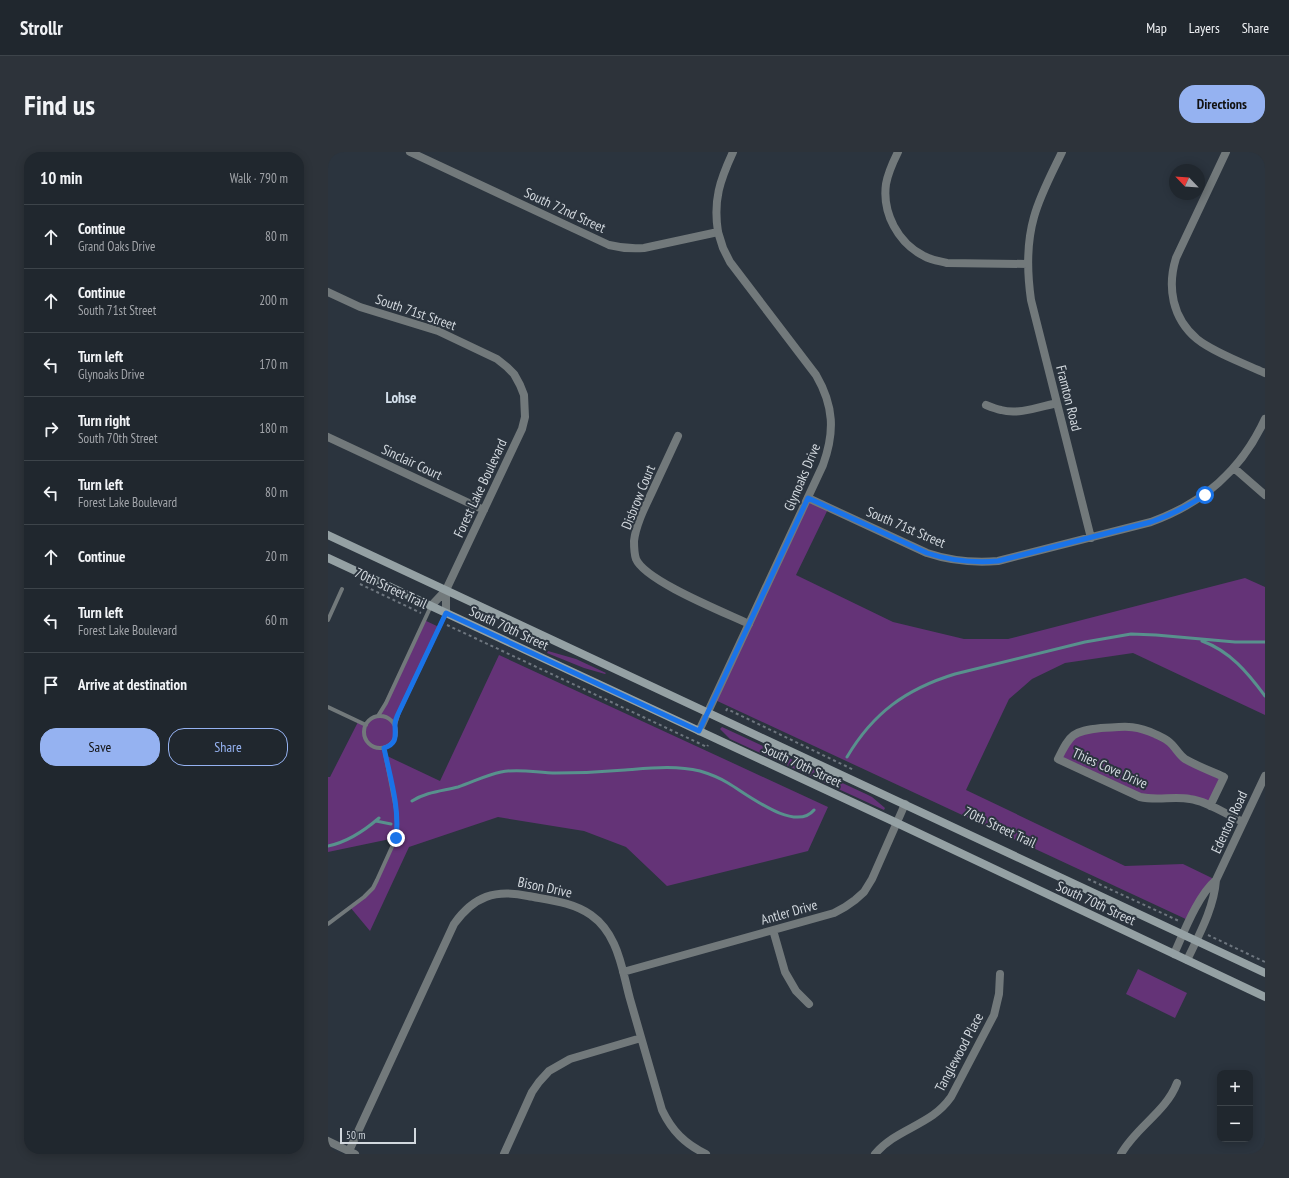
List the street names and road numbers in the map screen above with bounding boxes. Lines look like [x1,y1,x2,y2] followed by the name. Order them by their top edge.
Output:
[521,183,609,237] street label: South 72nd Street
[373,290,459,334] street label: South 71st Street
[1052,363,1086,433] street label: Framton Road
[449,436,511,540] street label: Forest Lake Boulevard
[379,440,445,484] street label: Sinclair Court
[780,440,824,514] street label: Glynoaks Drive
[617,462,659,532] street label: Disbrow Court
[864,502,948,552] street label: South 71st Street
[352,563,431,613] street label: 70th Street Trail
[466,602,552,654] street label: South 70th Street
[759,739,845,791] street label: South 70th Street
[1070,743,1151,793] street label: Thies Cove Drive
[1207,788,1251,856] street label: Edenton Road
[961,802,1040,852] street label: 70th Street Trail
[516,872,574,902] street label: Bison Drive
[1053,877,1139,929] street label: South 70th Street
[759,895,820,929] street label: Antler Drive
[931,1009,987,1095] street label: Tanglewood Place

